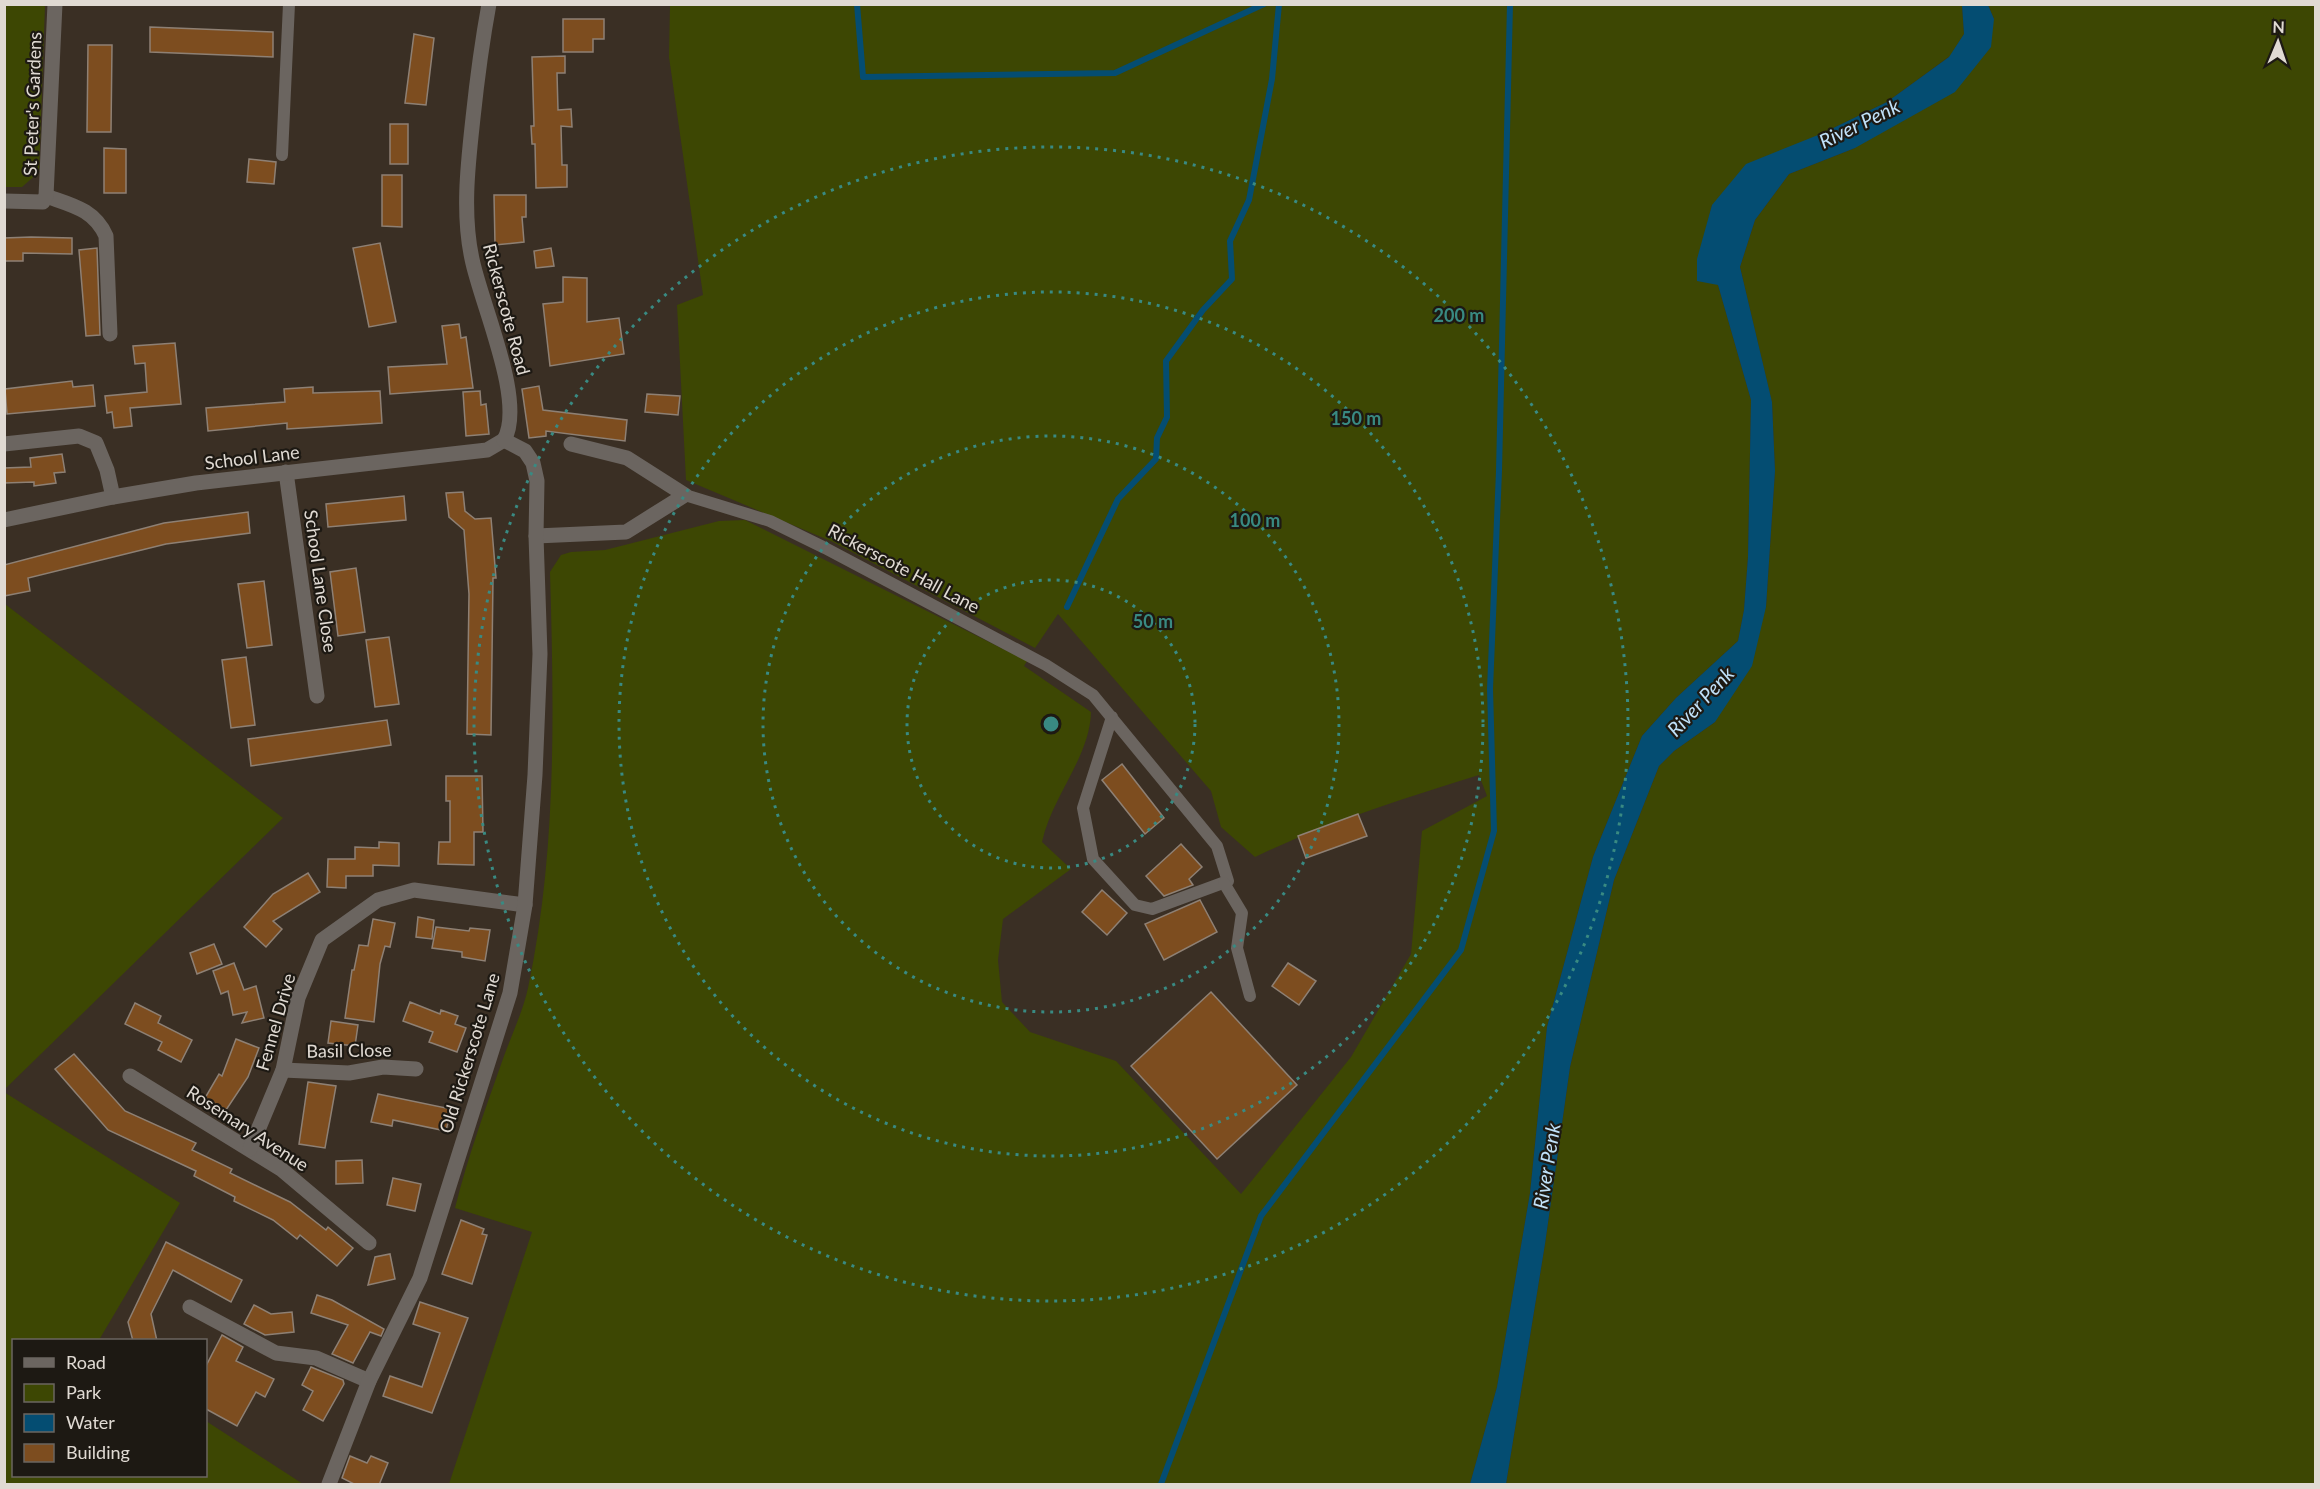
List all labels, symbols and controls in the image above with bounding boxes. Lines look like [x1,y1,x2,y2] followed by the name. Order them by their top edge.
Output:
[2248,12,2308,72] north arrow
[2272,17,2285,36] text: N
[18,31,46,176] street label: St Peter's Gardens
[1815,93,1904,153] water label: River Penk
[479,241,535,377] street label: Rickerscote Road
[1434,304,1484,326] text: 200 m
[1331,407,1381,429] text: 150 m
[203,440,301,474] street label: School Lane
[300,508,342,654] street label: School Lane Close
[1230,509,1280,531] text: 100 m
[824,519,984,617] street label: Rickerscote Hall Lane
[1133,610,1173,632] text: 50 m
[1662,661,1739,741] water label: River Penk
[1041,714,1061,734] centre of rings
[434,970,504,1136] street label: Old Rickerscote Lane
[251,971,299,1073] street label: Fennel Drive
[306,1038,392,1062] street label: Basil Close
[183,1080,313,1176] street label: Rosemary Avenue
[1527,1121,1565,1211] water label: River Penk
[12,1339,207,1477] legend
[66,1351,106,1373] text: Road
[66,1381,102,1403] text: Park
[66,1411,115,1433] text: Water
[66,1441,130,1463] text: Building

